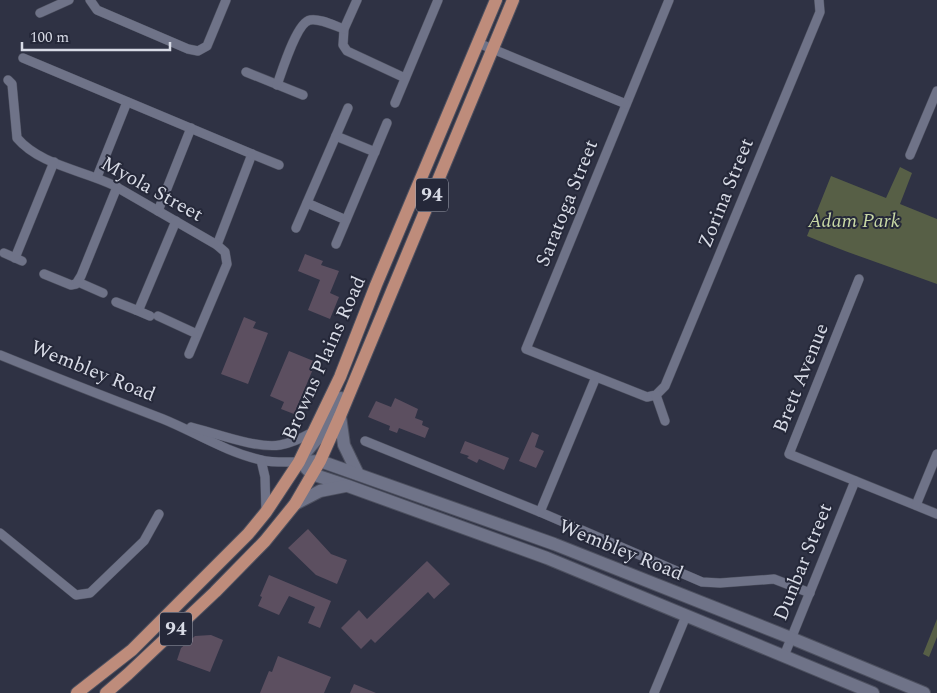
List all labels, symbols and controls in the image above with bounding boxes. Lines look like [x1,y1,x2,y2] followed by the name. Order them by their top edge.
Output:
[22,20,170,52] scale bar
[30,26,69,49] text: 100 m
[690,133,762,253] street label: Zorina Street
[528,135,606,271] street label: Saratoga Street
[95,149,209,229] street label: Myola Street
[416,178,448,212] road number: 94
[807,206,901,236] park label: Adam Park
[274,271,374,445] street label: Browns Plains Road
[765,319,837,437] street label: Brett Avenue
[26,332,160,410] street label: Wembley Road
[766,499,840,625] street label: Dunbar Street
[554,511,688,589] street label: Wembley Road
[160,612,192,646] road number: 94

